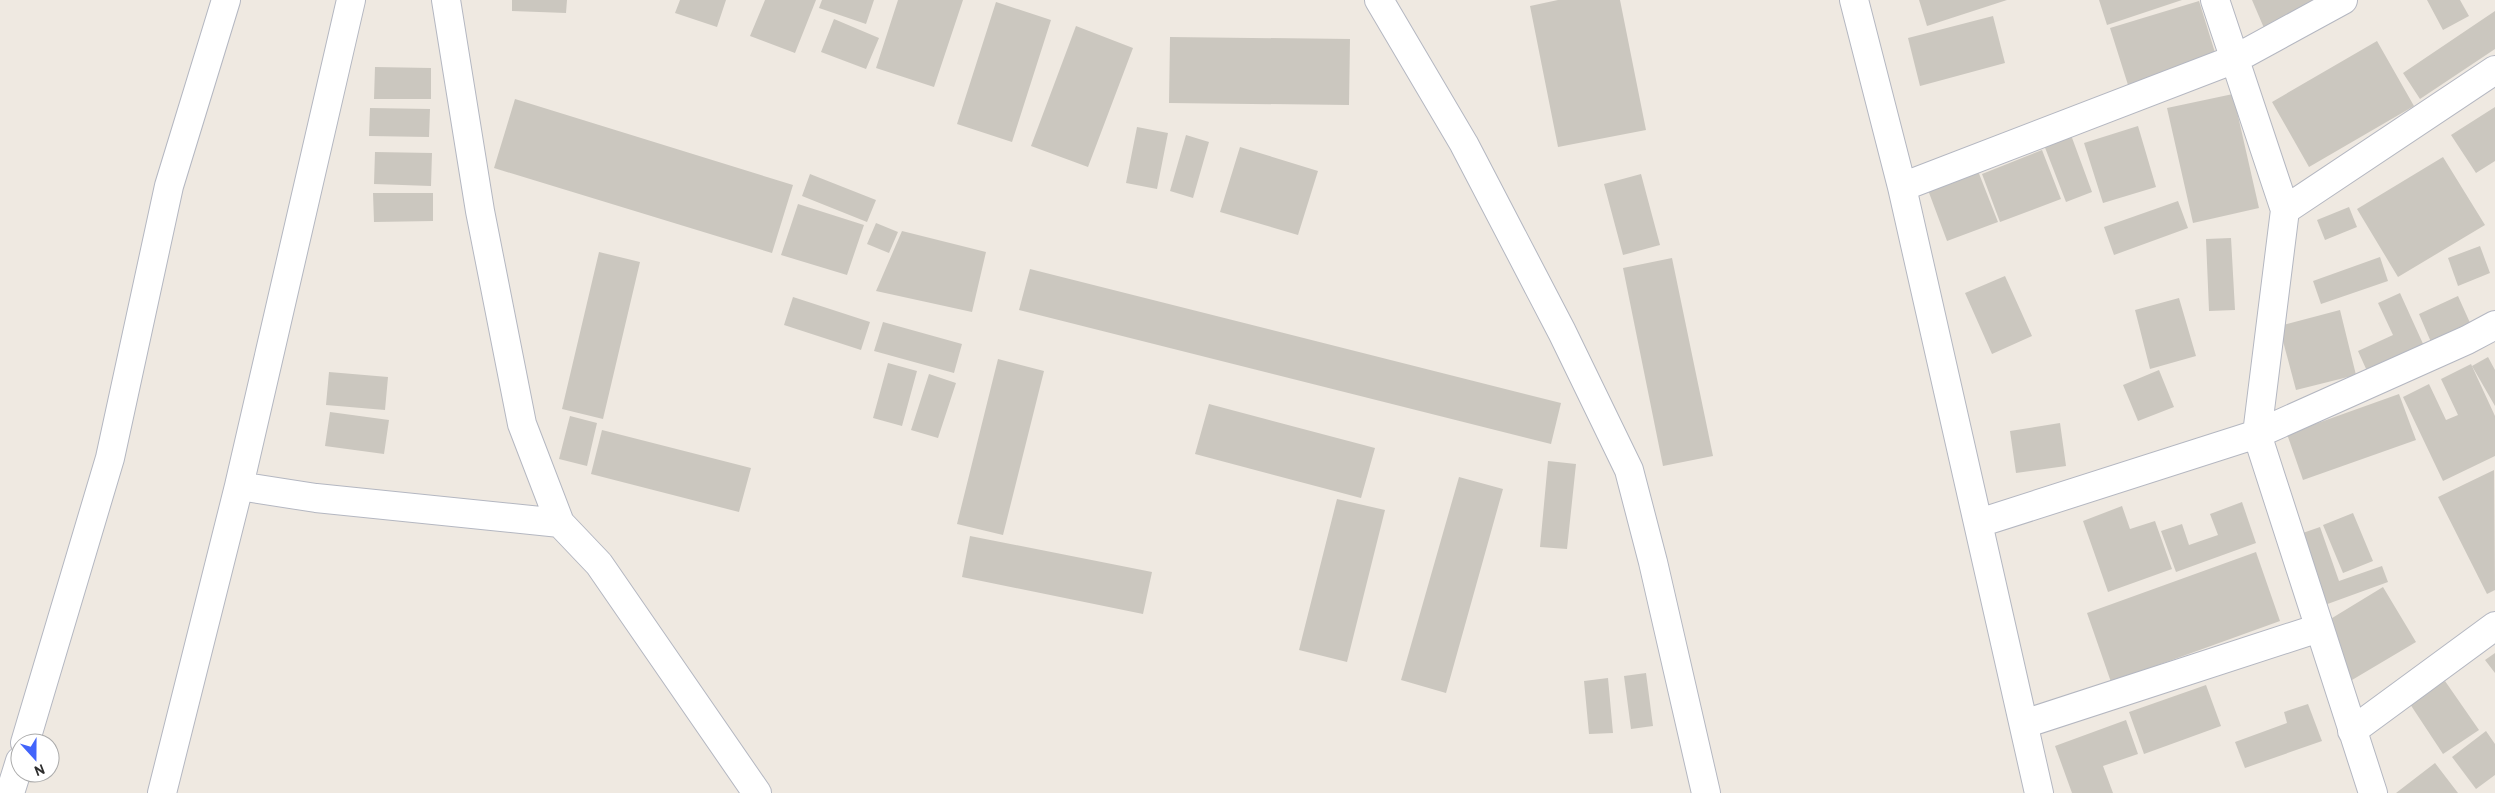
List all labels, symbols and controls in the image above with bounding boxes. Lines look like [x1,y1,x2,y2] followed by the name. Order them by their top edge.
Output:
[10,733,60,783] north arrow
[31,759,47,778] text: N

